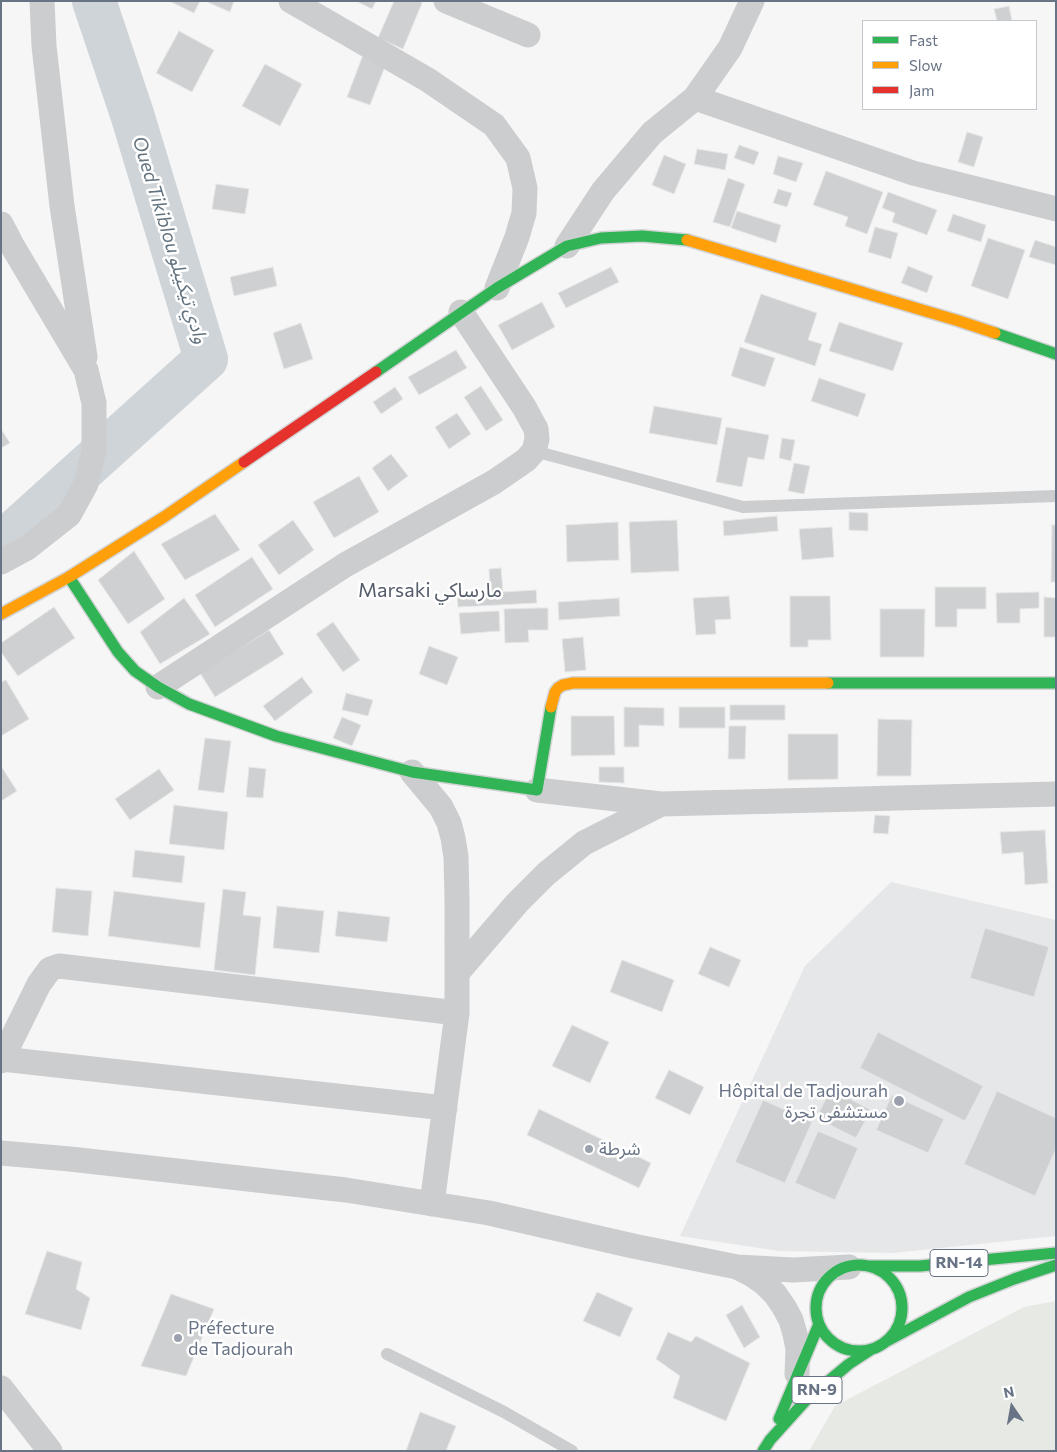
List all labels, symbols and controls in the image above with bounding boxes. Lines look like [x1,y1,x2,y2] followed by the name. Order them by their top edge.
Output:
[862,20,1037,110] legend
[909,31,938,49] text: Fast
[909,56,942,74] text: Slow
[909,81,934,99] text: Jam
[128,134,212,346] water label: Oued Tikiblou وادي تيكيبلو
[358,578,502,602] district label: Marsaki مارساكي
[718,1080,888,1122] place label: Hôpital de Tadjourah مستشفى تجرة
[892,1094,906,1108] marker: Hôpital de Tadjourah مستشفى تجرة
[599,1138,641,1160] place label: شرطة
[583,1143,595,1155] marker: شرطة
[930,1250,988,1276] road number: RN-14
[188,1317,293,1360] place label: Préfecture de Tadjourah
[172,1332,184,1344] marker: Préfecture de Tadjourah
[792,1376,842,1404] road number: RN-9
[987,1382,1037,1432] north arrow
[1002,1382,1016,1401] text: N

